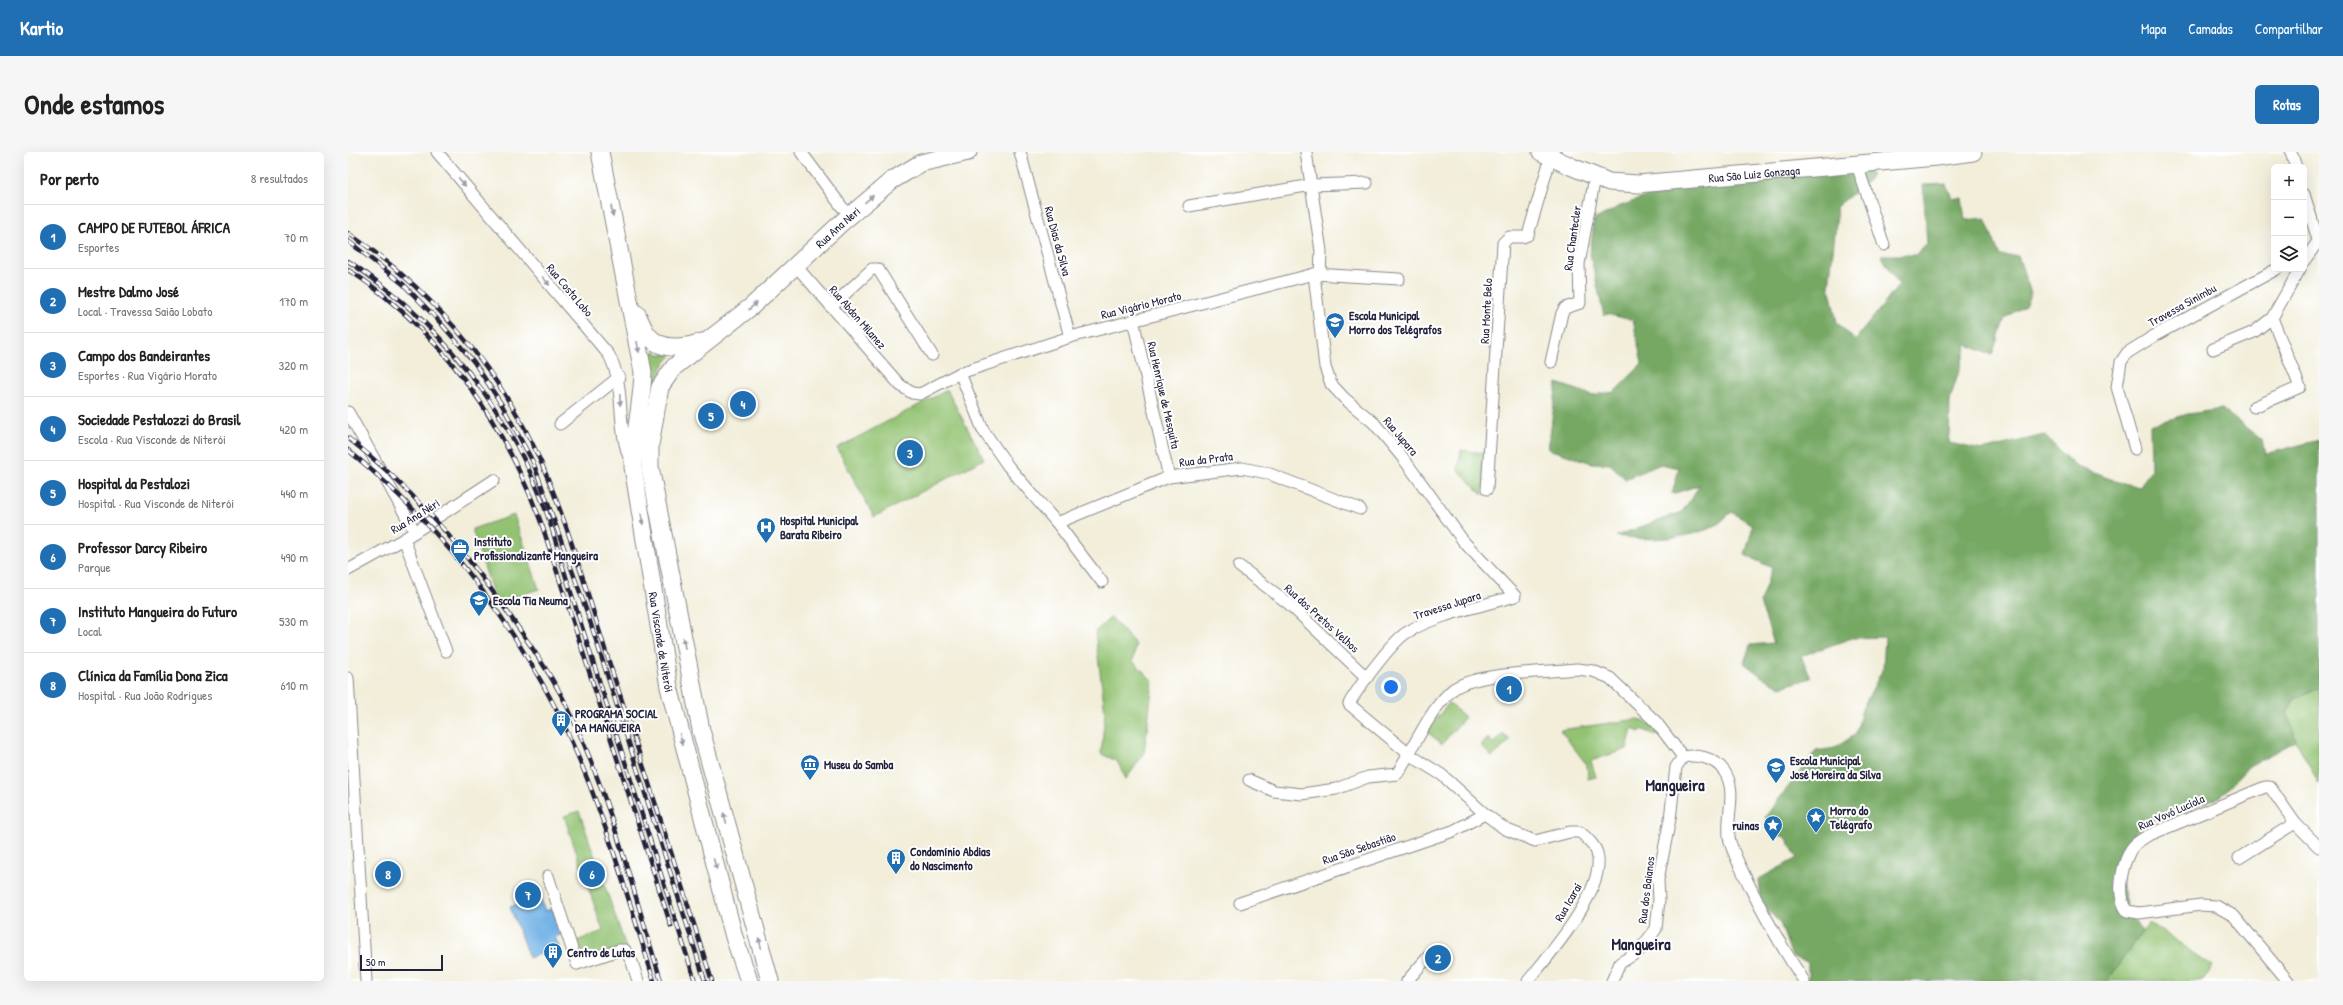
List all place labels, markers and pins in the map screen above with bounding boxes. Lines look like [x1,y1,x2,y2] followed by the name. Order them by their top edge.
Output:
[1349,307,1442,339] place label: Escola Municipal Morro dos Telégrafos
[1324,311,1346,339] school or university icon: Escola Municipal Morro dos Telégrafos
[730,389,756,419] pin: 4
[698,401,724,431] pin: 5
[897,438,923,468] pin: 3
[780,512,859,543] place label: Hospital Municipal Barata Ribeiro
[755,516,777,544] hospital icon: Hospital Municipal Barata Ribeiro
[474,533,598,565] place label: Instituto Profissionalizante Mangueira
[449,537,471,565] office icon: Instituto Profissionalizante Mangueira
[468,589,490,617] school or university icon: Escola Tia Neuma
[493,592,568,609] place label: Escola Tia Neuma
[1496,674,1522,704] pin: 1
[575,705,658,736] place label: PROGRAMA SOCIAL DA MANGUEIRA
[550,709,572,737] building icon: PROGRAMA SOCIAL DA MANGUEIRA
[1790,752,1881,783] place label: Escola Municipal José Moreira da Silva
[799,753,821,781] museum icon: Museu do Samba
[824,756,893,773] place label: Museu do Samba
[1765,756,1787,784] school or university icon: Escola Municipal José Moreira da Silva
[1829,802,1872,834] place label: Morro do Telégrafo
[1805,806,1827,834] place icon: Morro do Telégrafo
[1762,814,1784,842] place icon: ruinas
[1732,817,1759,834] place label: ruinas
[910,843,991,874] place label: Condomínio Abdias do Nascimento
[885,847,907,875] building icon: Condomínio Abdias do Nascimento
[375,859,401,889] pin: 8
[579,859,605,889] pin: 6
[515,880,541,910] pin: 7
[542,941,564,969] building icon: Centro de Lutas
[1425,943,1451,973] pin: 2
[567,944,635,961] place label: Centro de Lutas

